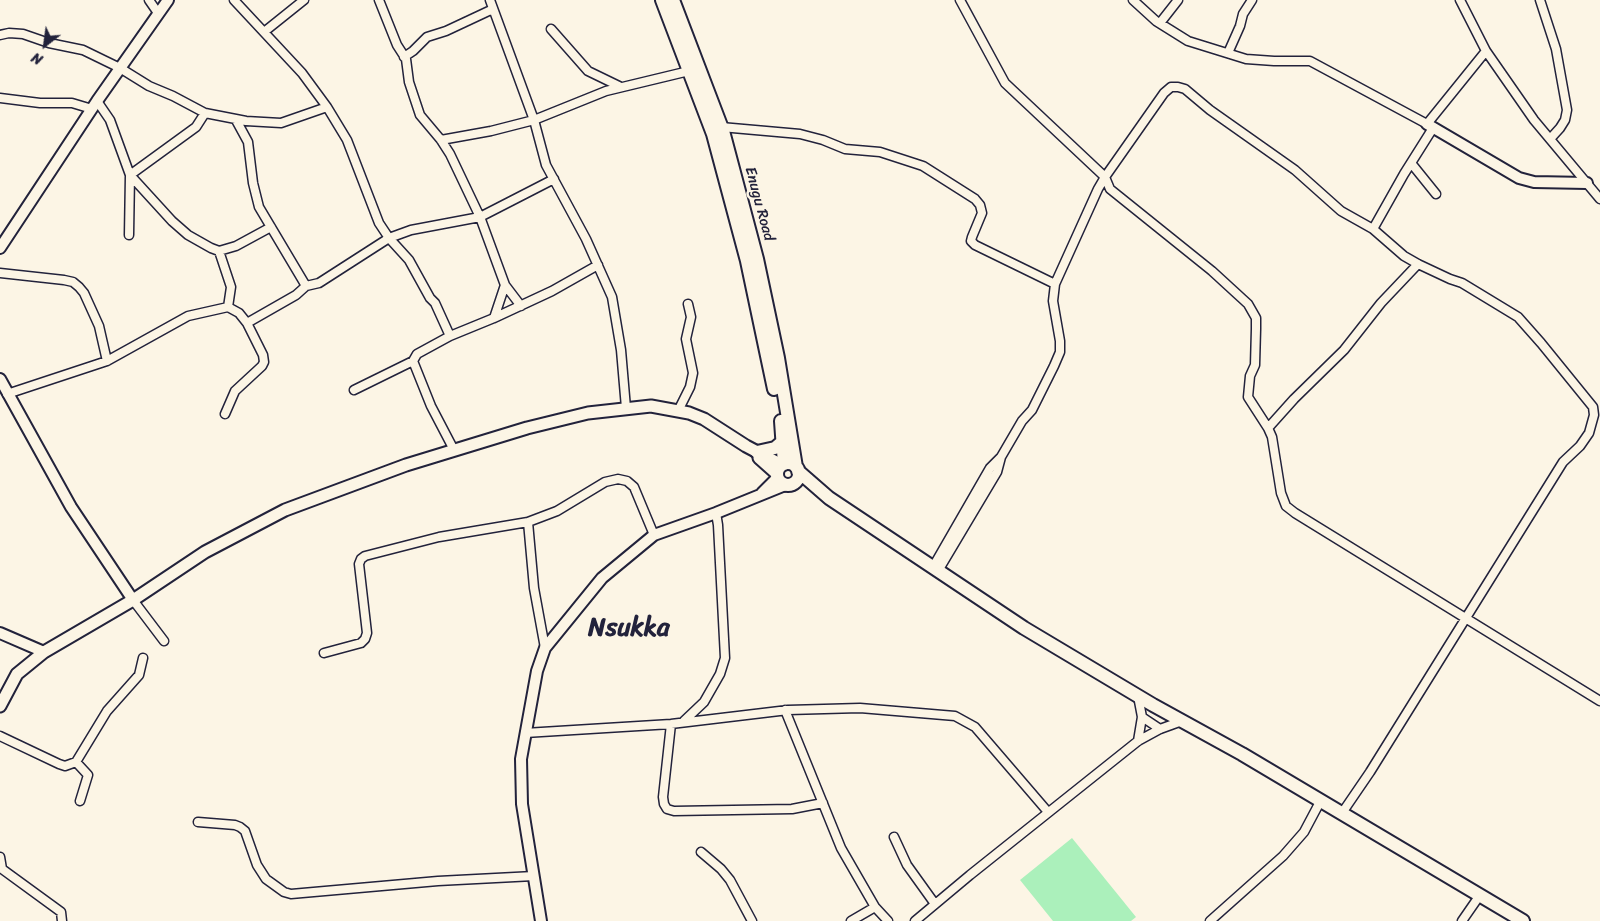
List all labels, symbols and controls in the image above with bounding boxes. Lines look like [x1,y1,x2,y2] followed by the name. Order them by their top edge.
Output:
[20,20,70,70] north arrow
[27,45,48,72] text: N
[740,165,778,243] street label: Enugu Road
[588,614,670,644] district label: Nsukka

